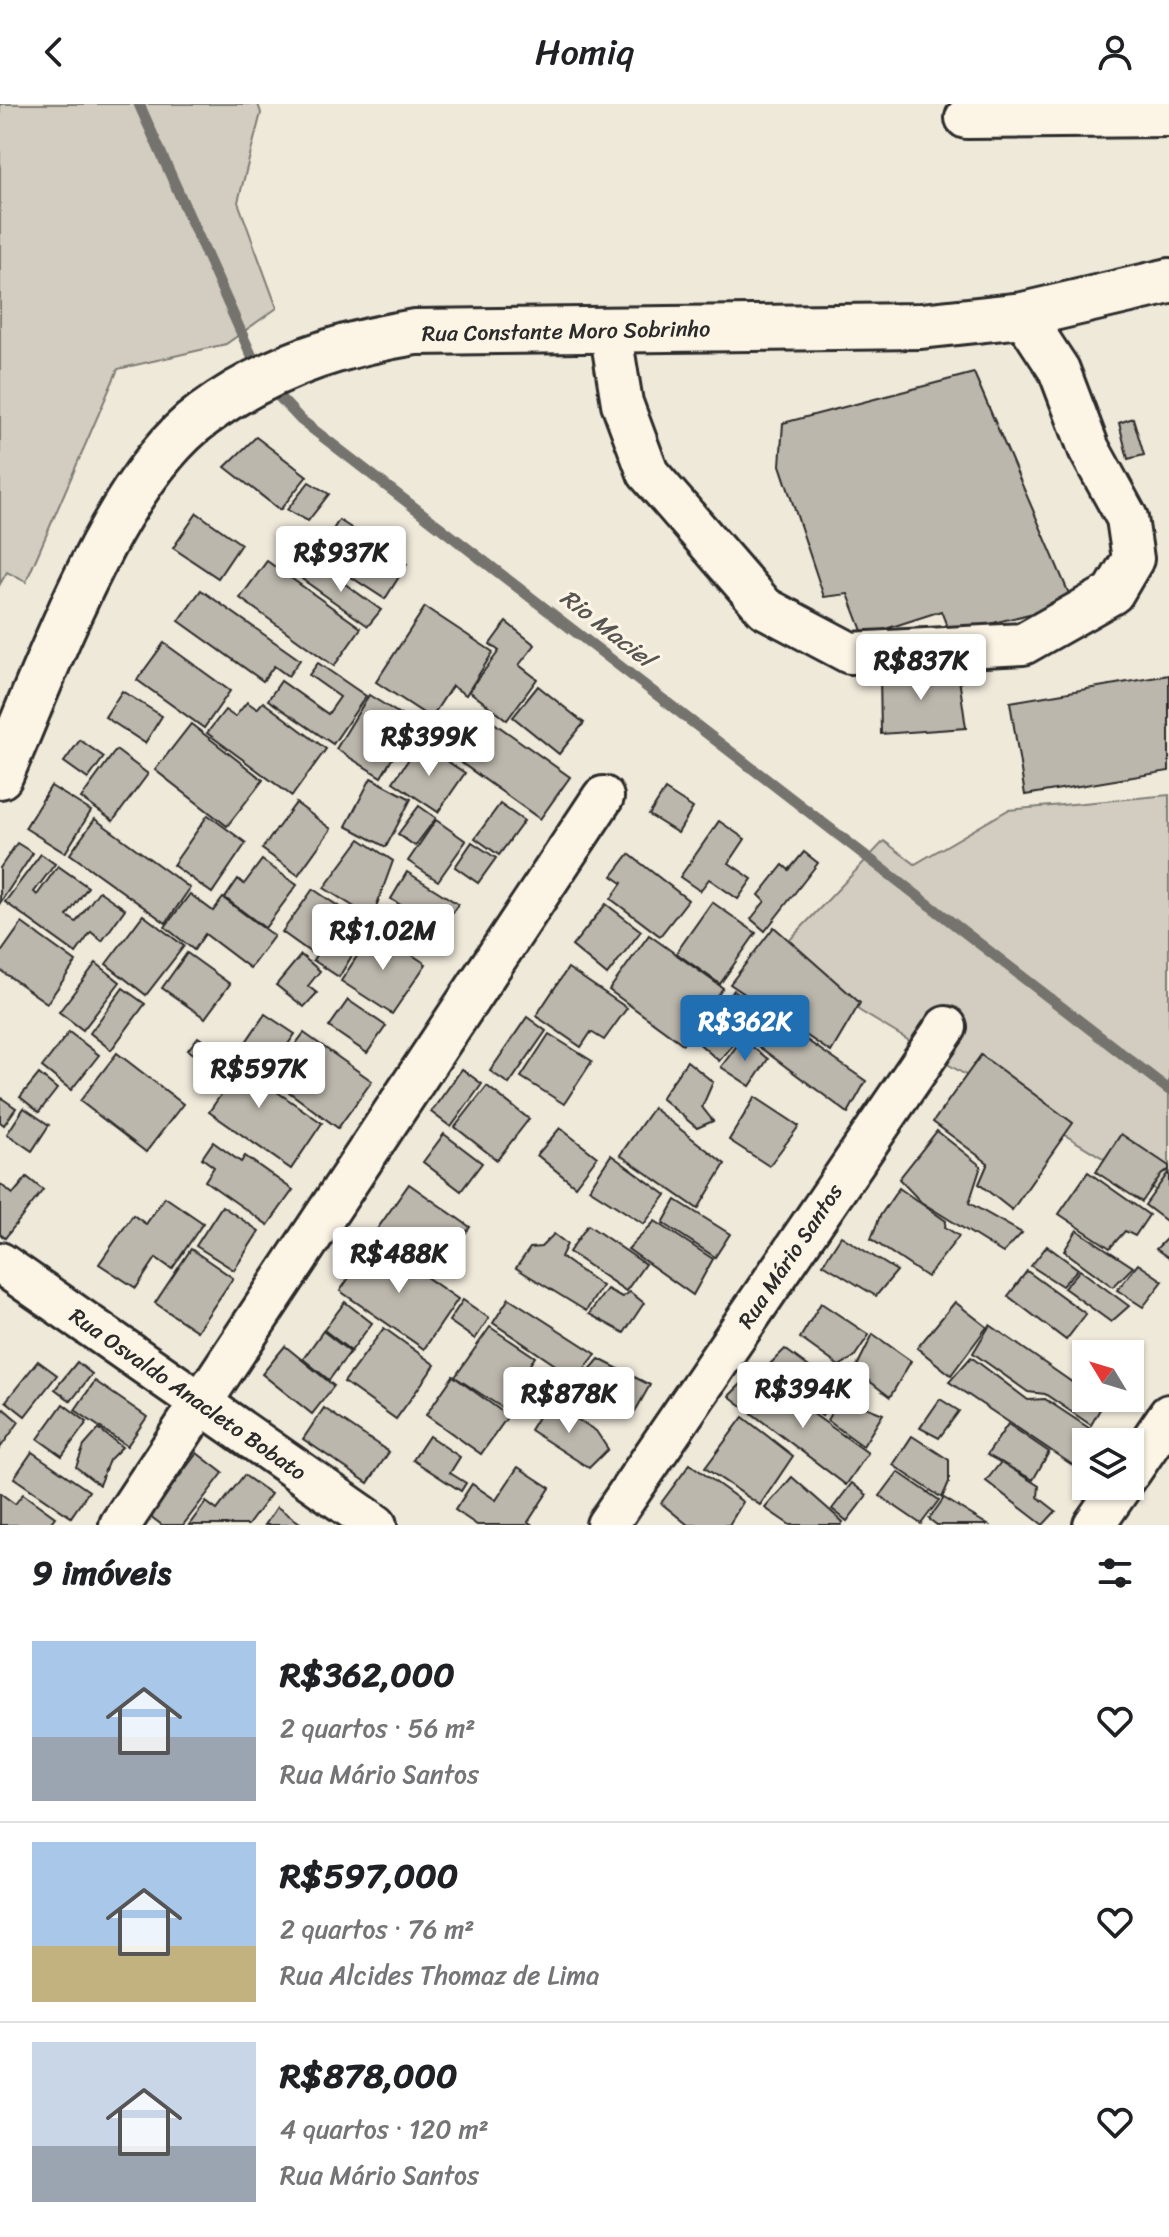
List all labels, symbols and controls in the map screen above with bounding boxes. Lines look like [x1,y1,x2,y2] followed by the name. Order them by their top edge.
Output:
[535,20,634,84] text: Homiq
[32,30,76,74] icon: back
[1093,30,1137,74] icon: person
[421,309,711,353] street label: Rua Constante Moro Sobrinho
[276,526,406,594] pin: R$937K
[294,529,388,575] text: R$937K
[551,578,667,682] water label: Rio Maciel
[856,634,986,702] pin: R$837K
[874,637,968,683] text: R$837K
[364,710,494,778] pin: R$399K
[381,713,477,759] text: R$399K
[309,904,457,972] pin: R$1.02M
[330,907,436,953] text: R$1.02M
[680,995,810,1063] pin: R$362K
[698,998,792,1044] text: R$362K
[194,1042,324,1110] pin: R$597K
[211,1045,307,1091] text: R$597K
[727,1175,854,1337] street label: Rua Mário Santos
[334,1227,464,1295] pin: R$488K
[351,1230,447,1276] text: R$488K
[61,1297,315,1491] street label: Rua Osvaldo Anacleto Bobato
[1072,1340,1144,1412] north arrow
[1072,1340,1144,1500] map controls
[738,1362,868,1430] pin: R$394K
[755,1365,851,1411] text: R$394K
[504,1367,634,1435] pin: R$878K
[521,1370,617,1416] text: R$878K
[1072,1428,1144,1500] button: layers
[32,1543,171,1603] text: 9 imóveis
[1093,1551,1137,1595] icon: filters
[280,1645,455,1705] text: R$362,000
[96,1673,192,1769] icon: home
[1093,1699,1137,1743] icon: heart
[280,1705,475,1751] text: 2 quartos · 56 m²
[280,1751,479,1797] text: Rua Mário Santos
[280,1846,458,1906] text: R$597,000
[96,1874,192,1970] icon: home
[1093,1900,1137,1944] icon: heart
[280,1906,474,1952] text: 2 quartos · 76 m²
[280,1952,599,1998] text: Rua Alcides Thomaz de Lima
[280,2046,458,2106] text: R$878,000
[96,2074,192,2170] icon: home
[1093,2100,1137,2144] icon: heart
[280,2106,489,2152] text: 4 quartos · 120 m²
[280,2152,479,2198] text: Rua Mário Santos

